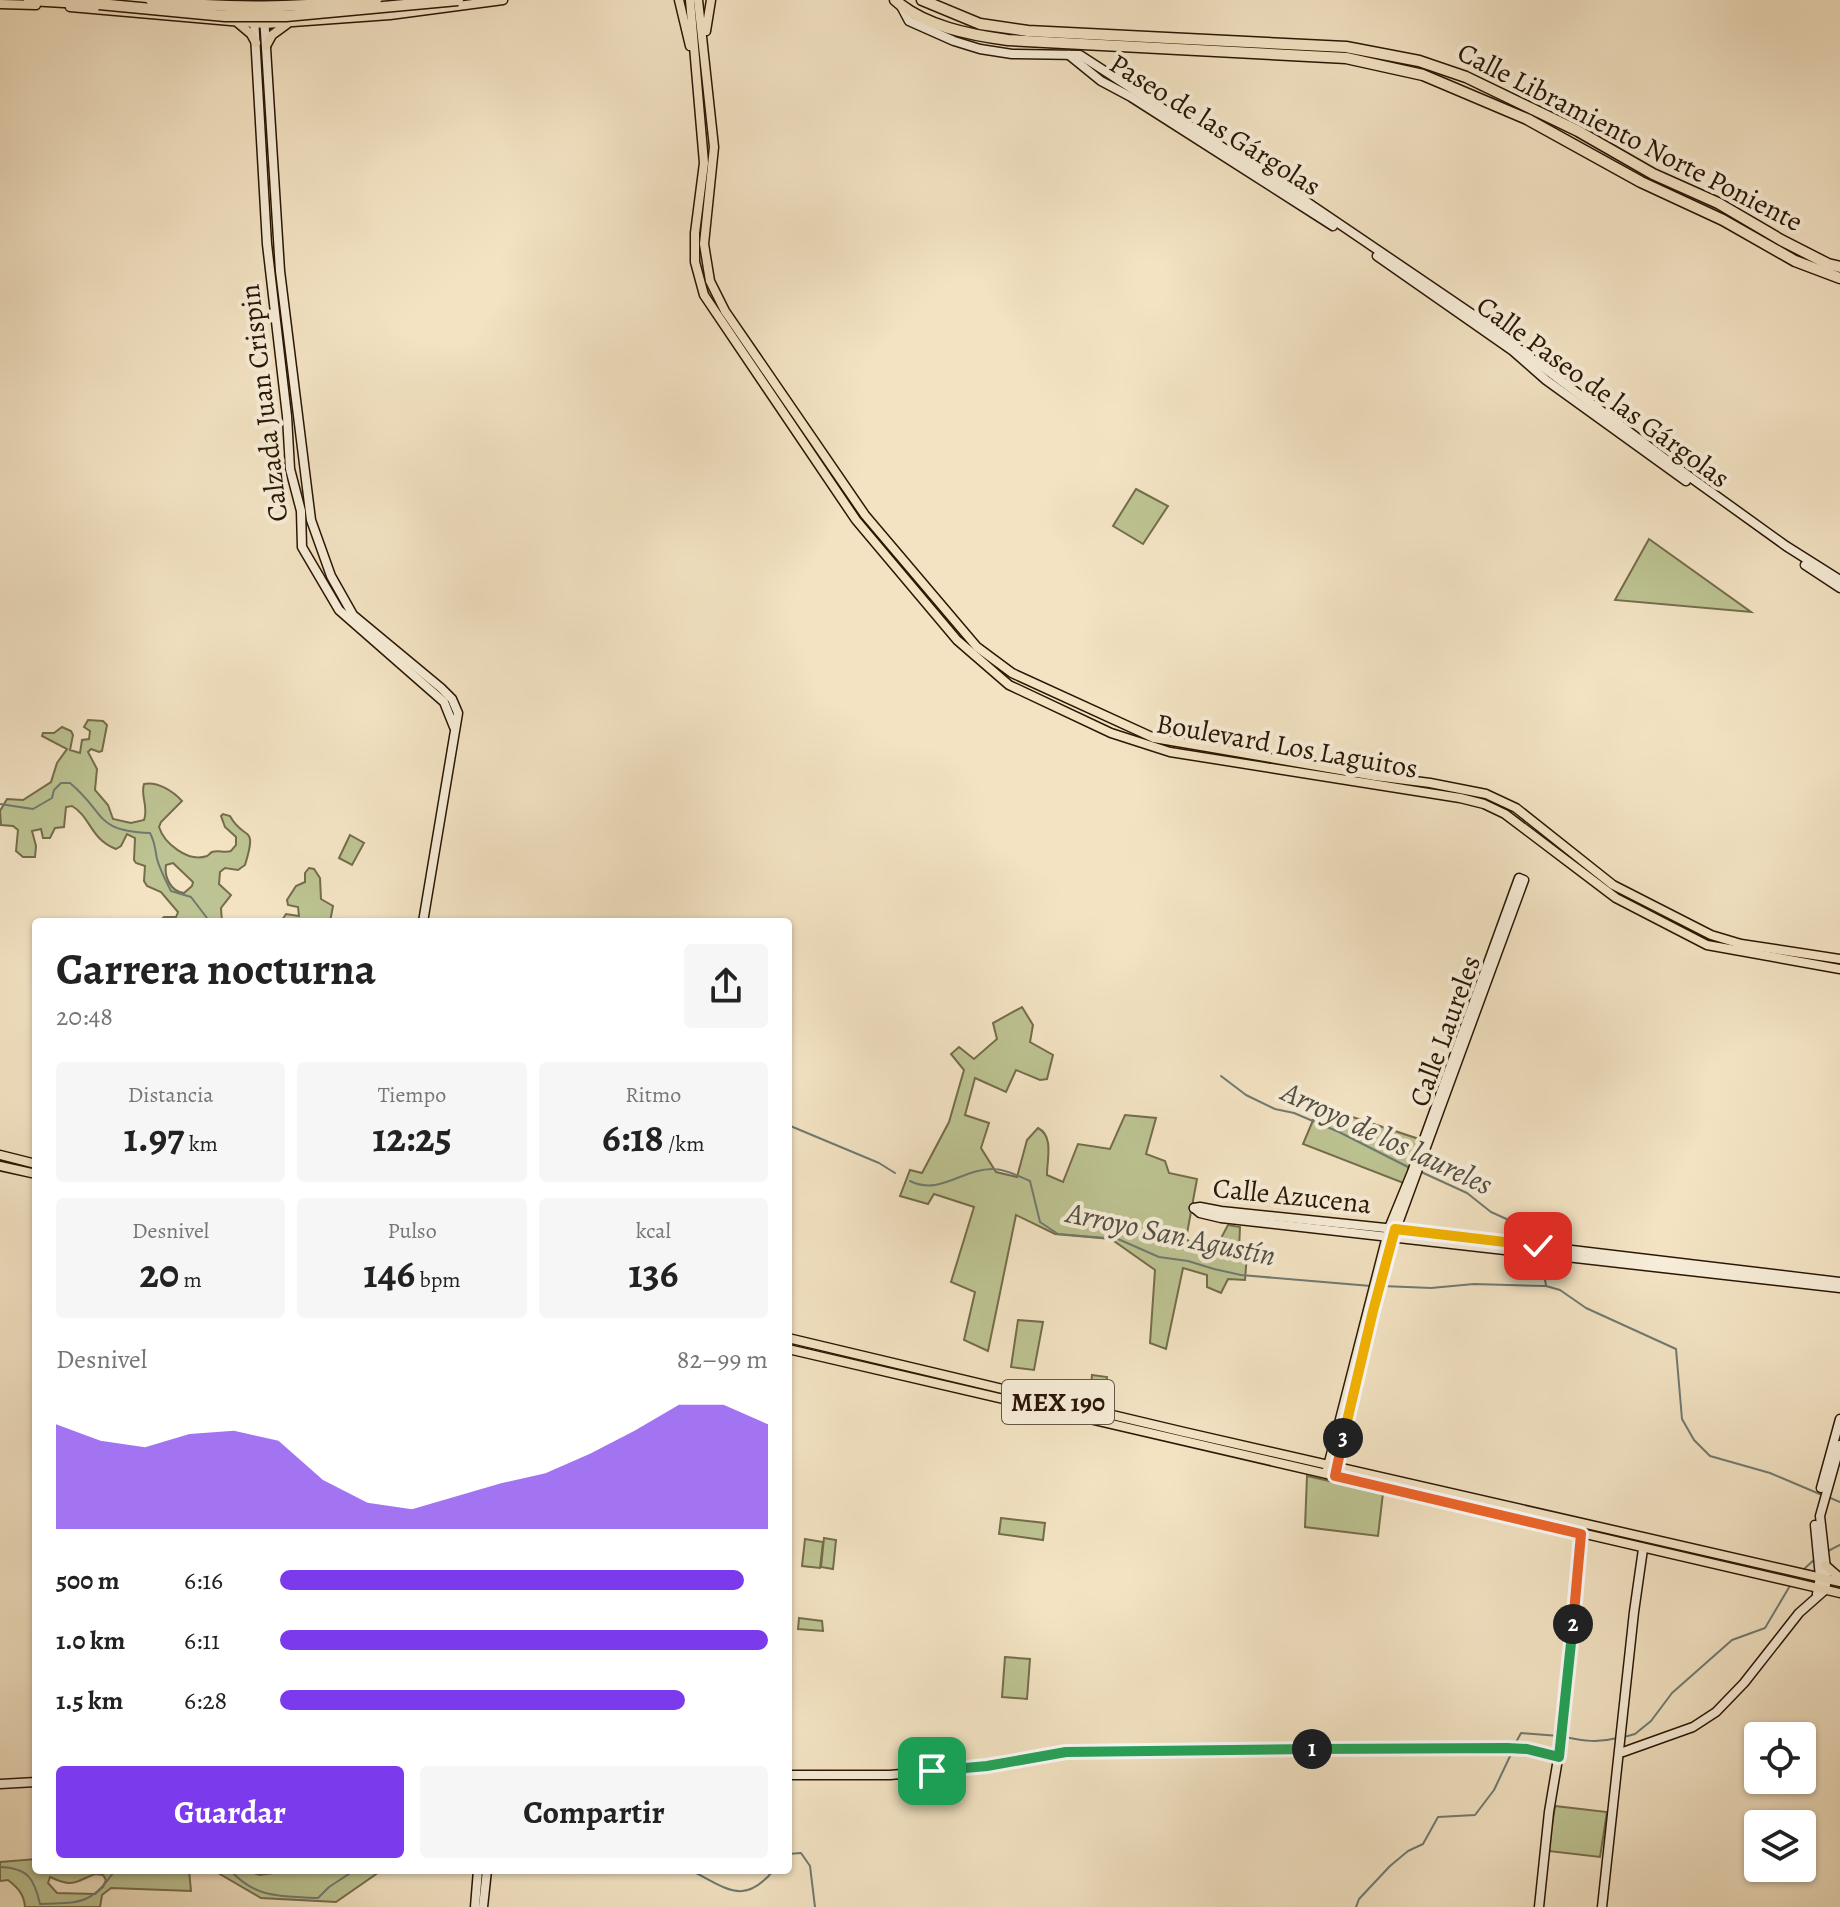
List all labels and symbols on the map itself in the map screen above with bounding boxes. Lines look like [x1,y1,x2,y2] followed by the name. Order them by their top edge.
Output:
[1451,33,1809,241] street label: Calle Libramiento Norte Poniente
[1102,45,1328,205] street label: Paseo de las Gárgolas
[231,282,297,524] street label: Calzada Juan Crispin
[1469,287,1737,497] street label: Calle Paseo de las Gárgolas
[1153,704,1421,788] street label: Boulevard Los Laguitos
[1400,950,1490,1112] street label: Calle Laureles
[1273,1071,1499,1204] water label: Arroyo de los laureles
[1211,1169,1373,1223] street label: Calle Azucena
[1061,1192,1279,1276] water label: Arroyo San Agustín
[1504,1212,1572,1280] pin
[1002,1380,1114,1424] road number: MEX 190
[1323,1418,1363,1458] pin: 3
[1553,1604,1593,1644] pin: 2
[1292,1729,1332,1769] pin: 1
[898,1737,966,1805] pin

